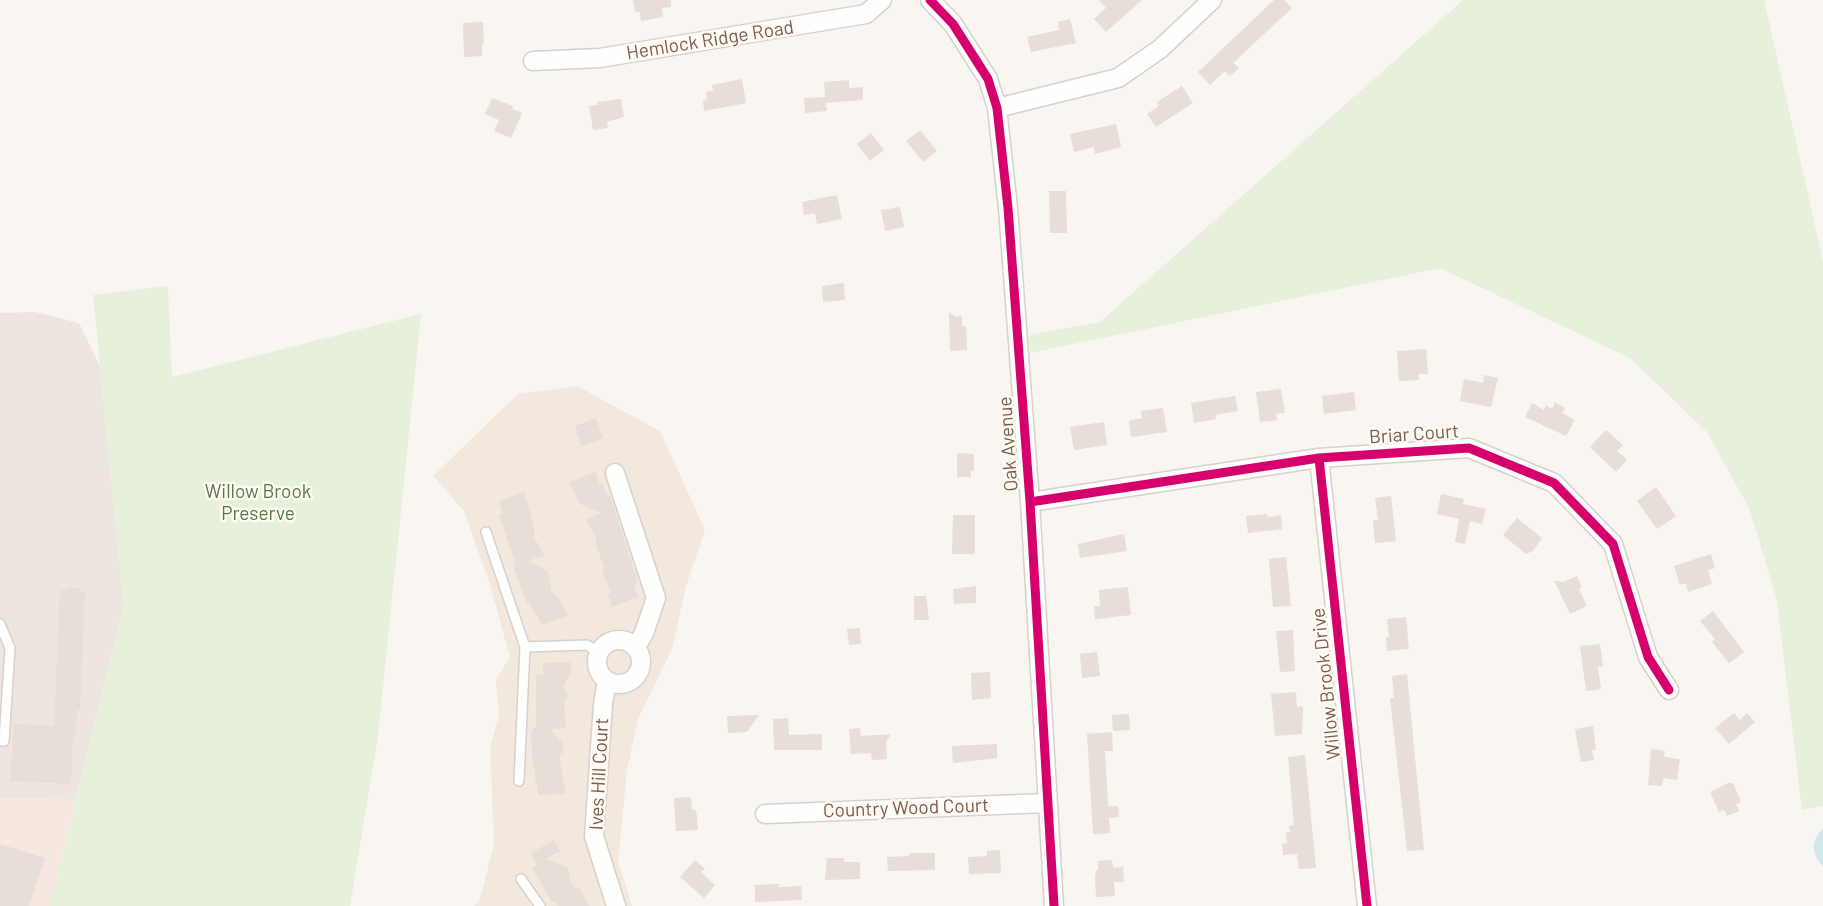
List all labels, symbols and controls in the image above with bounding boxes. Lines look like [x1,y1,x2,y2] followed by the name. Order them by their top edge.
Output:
[625,16,795,64] street label: Hemlock Ridge Road
[993,396,1023,492] street label: Oak Avenue
[1368,419,1460,449] street label: Briar Court
[205,481,311,525] park label: Willow Brook Preserve
[1307,607,1345,761] street label: Willow Brook Drive
[585,717,613,831] street label: Ives Hill Court
[823,794,989,822] street label: Country Wood Court

